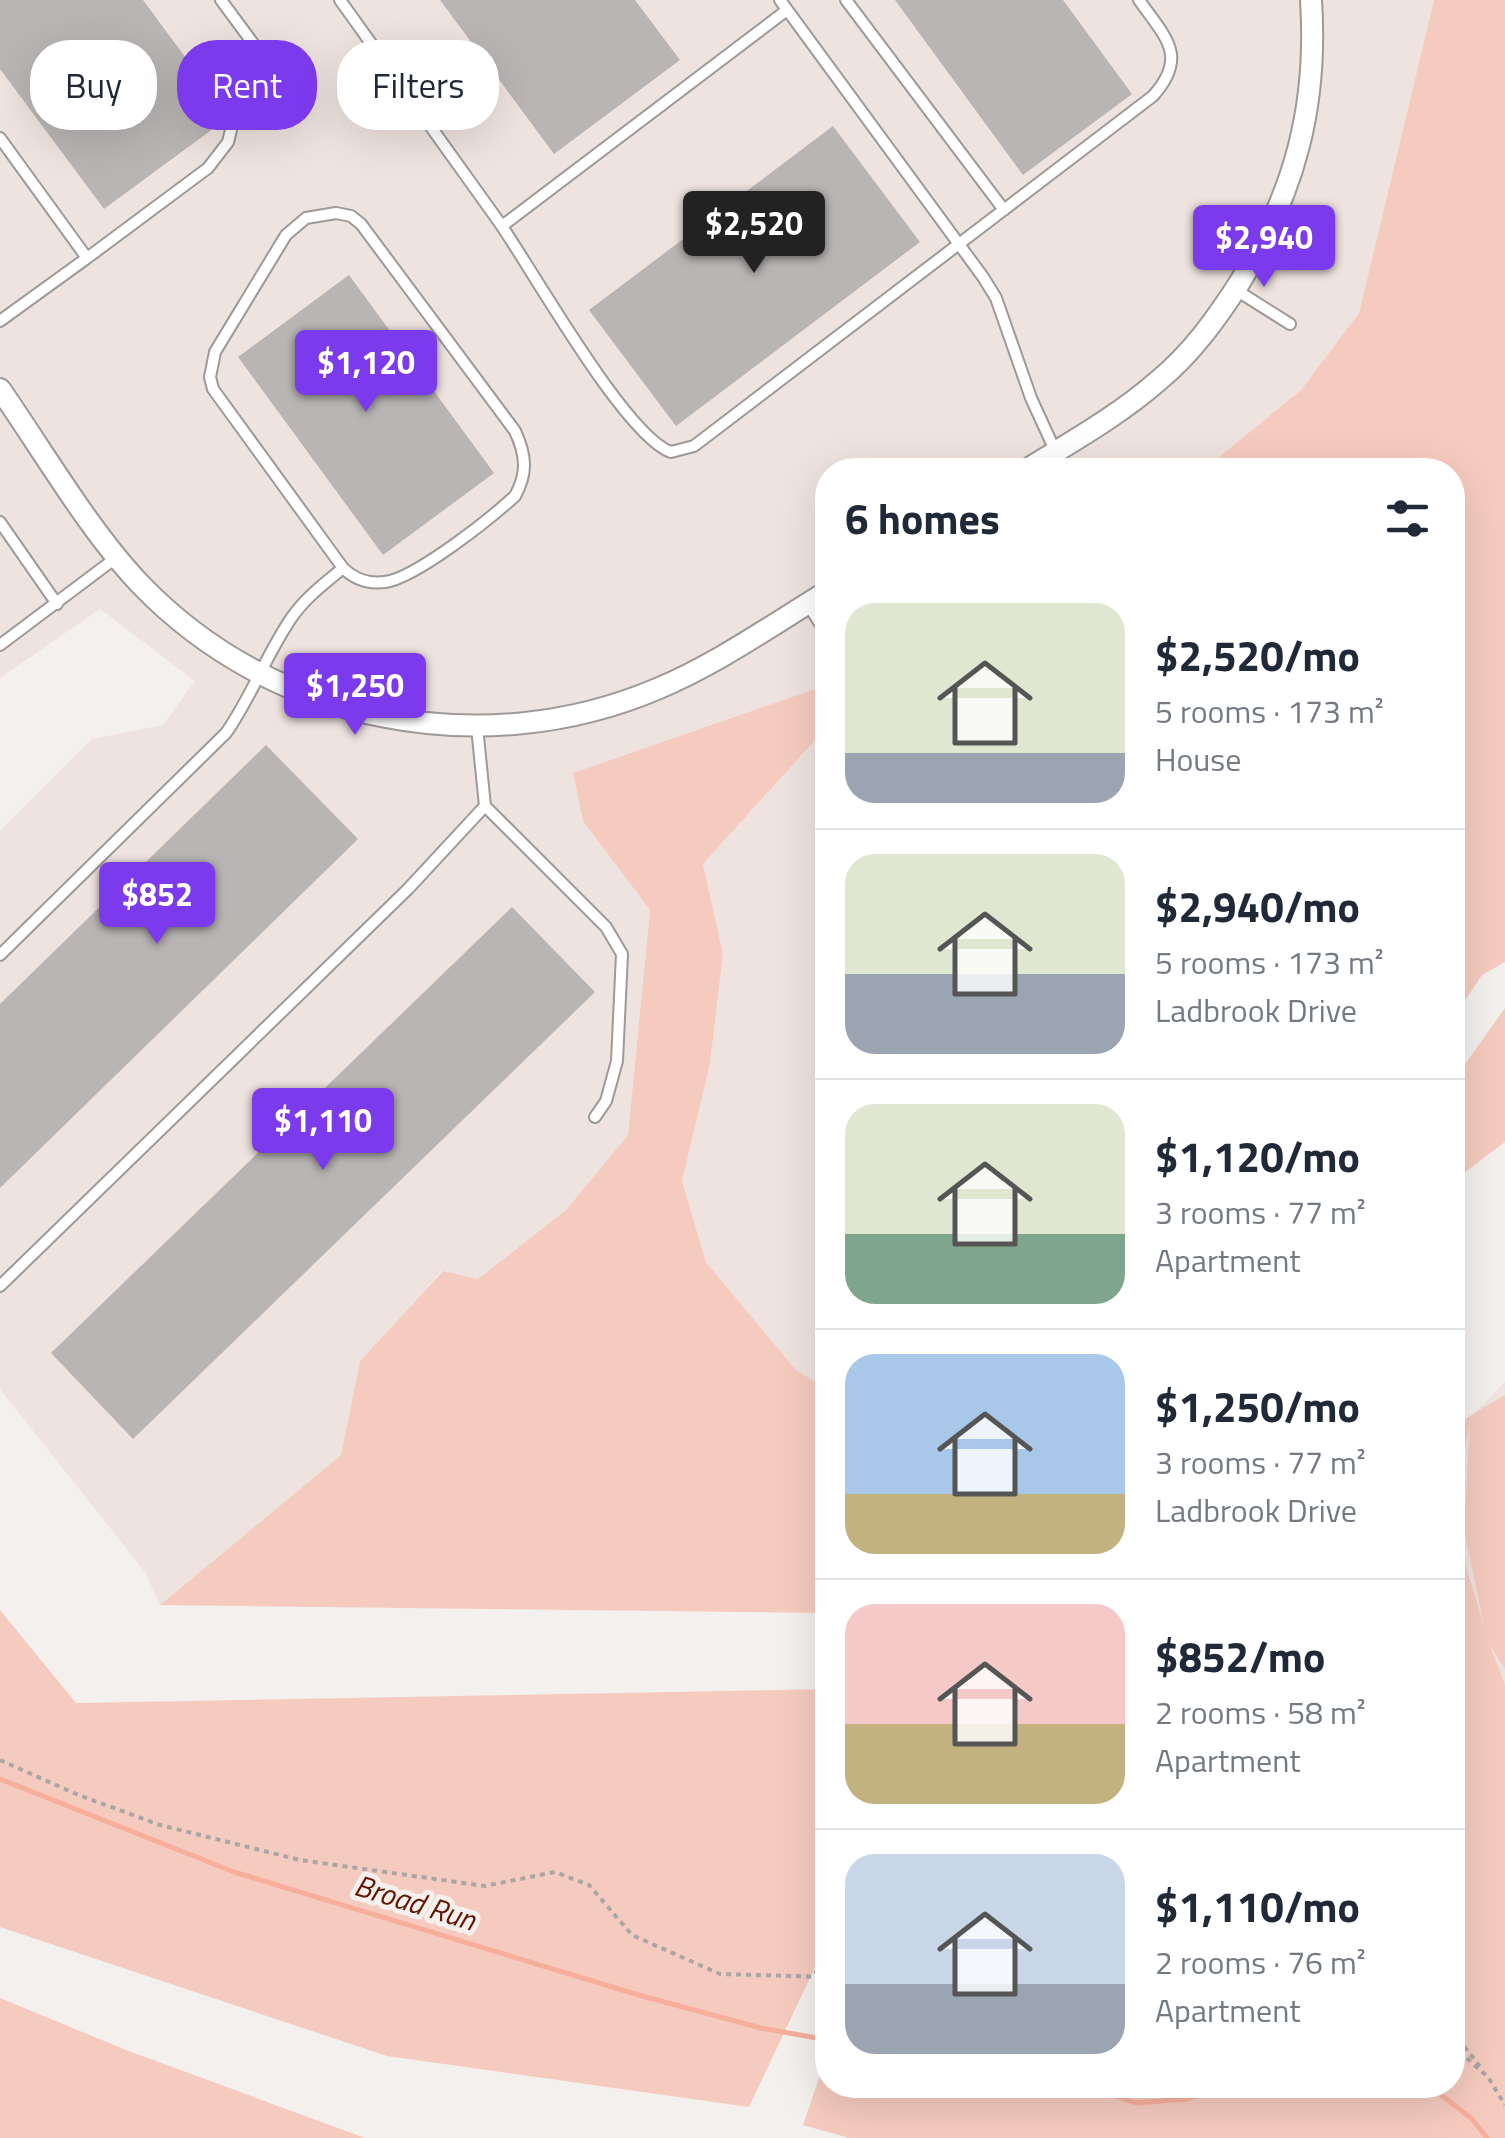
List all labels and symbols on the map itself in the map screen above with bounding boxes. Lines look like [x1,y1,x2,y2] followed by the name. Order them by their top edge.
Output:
[673,191,835,276] pin: $2,520
[1183,205,1345,290] pin: $2,940
[285,330,447,415] pin: $1,120
[274,653,436,738] pin: $1,250
[98,862,216,947] pin: $852
[242,1088,404,1173] pin: $1,110
[349,1862,483,1943] water label: Broad Run

